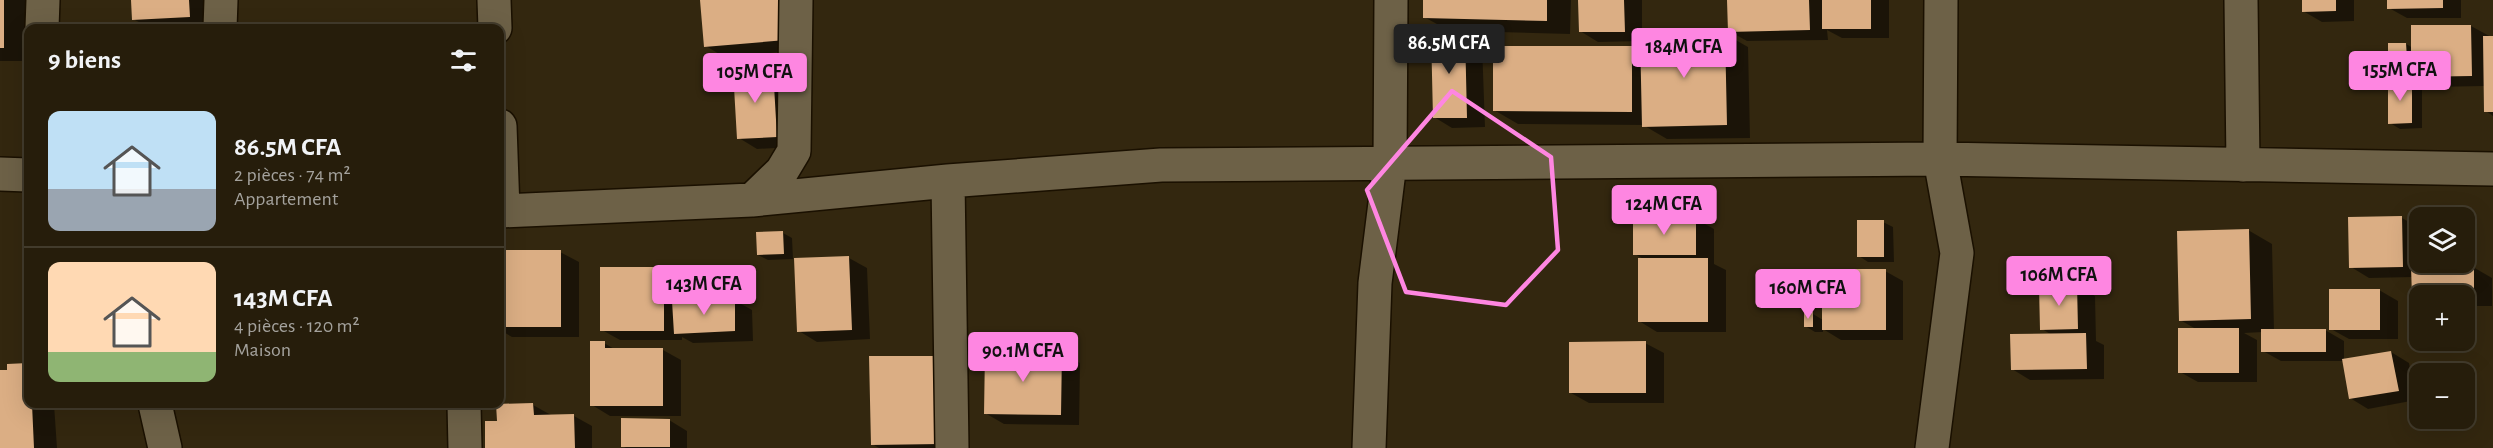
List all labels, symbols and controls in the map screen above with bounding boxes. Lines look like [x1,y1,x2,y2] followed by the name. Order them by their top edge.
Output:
[1380,24,1518,75] pin: 86.5M CFA
[1622,28,1746,79] pin: 184M CFA
[1408,33,1490,53] text: 86.5M CFA
[1645,37,1723,57] text: 184M CFA
[447,44,480,77] icon: filters
[48,47,121,73] text: 9 biens
[2338,51,2462,102] pin: 155M CFA
[693,53,817,104] pin: 105M CFA
[2363,60,2437,80] text: 155M CFA
[717,62,793,82] text: 105M CFA
[234,134,341,160] text: 86.5M CFA
[96,135,168,207] icon: home
[234,165,350,185] text: 2 pièces · 74 m²
[1602,185,1726,236] pin: 124M CFA
[234,189,338,209] text: Appartement
[1626,194,1702,214] text: 124M CFA
[2409,207,2475,429] map controls
[2409,207,2475,273] button: layers
[1997,256,2121,307] pin: 106M CFA
[642,265,766,316] pin: 143M CFA
[2020,265,2098,285] text: 106M CFA
[1746,269,1870,320] pin: 160M CFA
[666,274,742,294] text: 143M CFA
[1769,278,1847,298] text: 160M CFA
[234,285,333,311] text: 143M CFA
[2409,285,2475,351] button: +
[96,286,168,358] icon: home
[234,316,359,336] text: 4 pièces · 120 m²
[954,332,1092,383] pin: 90.1M CFA
[234,340,291,360] text: Maison
[982,341,1064,361] text: 90.1M CFA
[2409,363,2475,429] button: −

